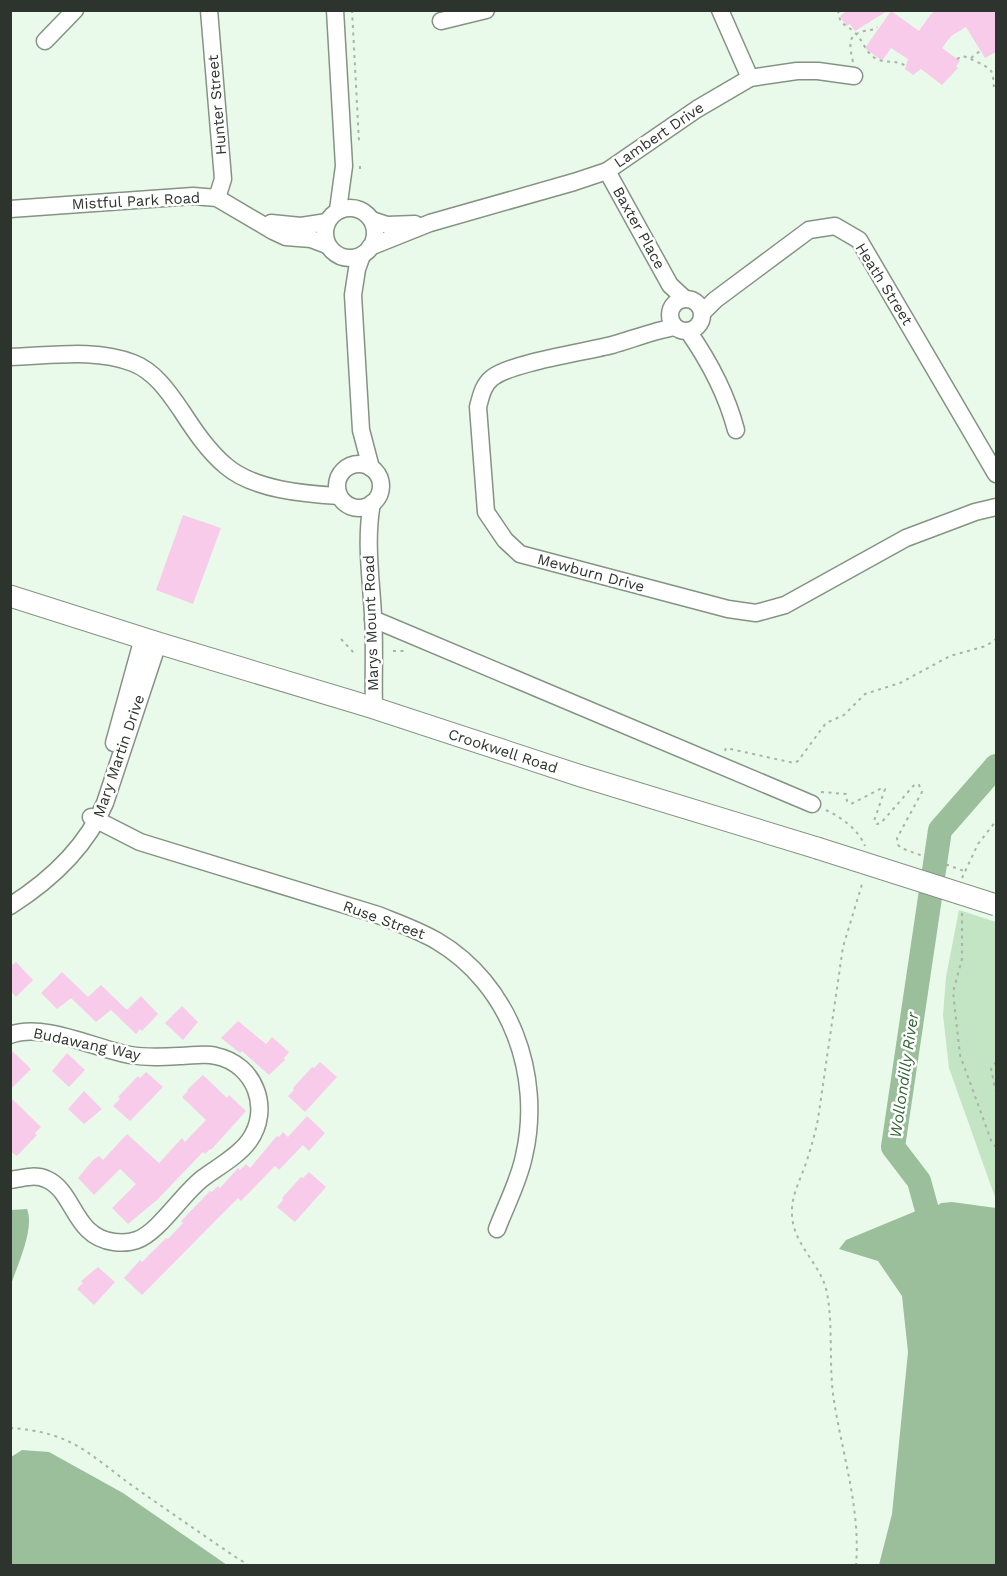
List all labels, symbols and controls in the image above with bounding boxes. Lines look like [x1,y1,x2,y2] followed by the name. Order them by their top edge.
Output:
[204,54,230,156] street label: Hunter Street
[611,98,707,172] street label: Lambert Drive
[609,184,669,272] street label: Baxter Place
[71,189,201,213] street label: Mistful Park Road
[852,240,917,329] street label: Heath Street
[535,550,647,596] street label: Mewburn Drive
[360,555,382,691] street label: Marys Mount Road
[90,692,148,820] street label: Mary Martin Drive
[446,725,560,777] street label: Crookwell Road
[341,897,428,943] street label: Ruse Street
[886,1010,922,1139] water label: Wollondilly River
[32,1024,143,1064] street label: Budawang Way

